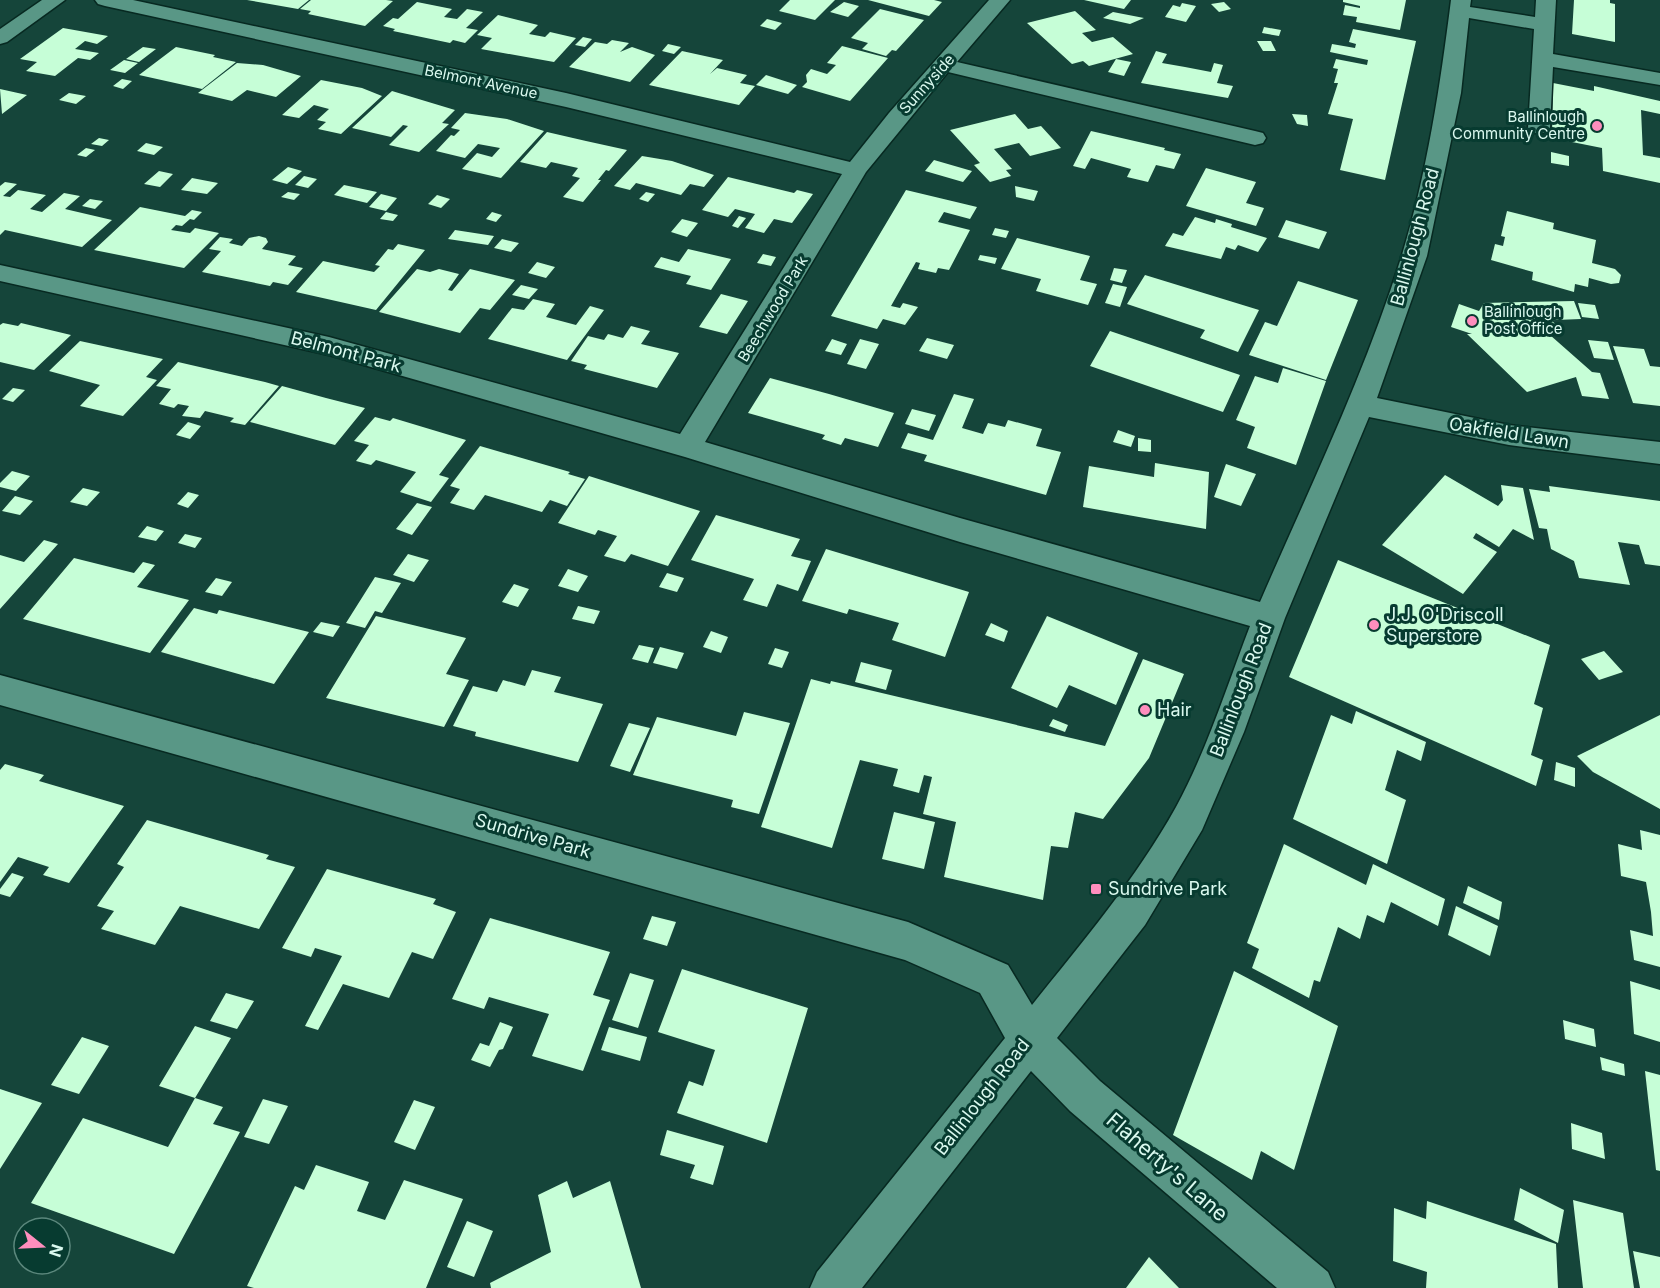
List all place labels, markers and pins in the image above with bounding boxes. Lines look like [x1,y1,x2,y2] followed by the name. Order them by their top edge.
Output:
[1452,107,1585,143] place label: Ballinlough Community Centre
[1590,119,1604,133] marker: Ballinlough Community Centre
[1484,302,1562,338] place label: Ballinlough Post Office
[1465,314,1479,328] marker: Ballinlough Post Office
[1386,604,1504,646] place label: J.J. O'Driscoll Superstore
[1367,618,1381,632] marker: J.J. O'Driscoll Superstore
[1157,699,1192,720] place label: Hair
[1138,703,1152,717] marker: Hair
[1108,878,1227,899] place label: Sundrive Park
[1089,882,1103,896] marker: Sundrive Park

